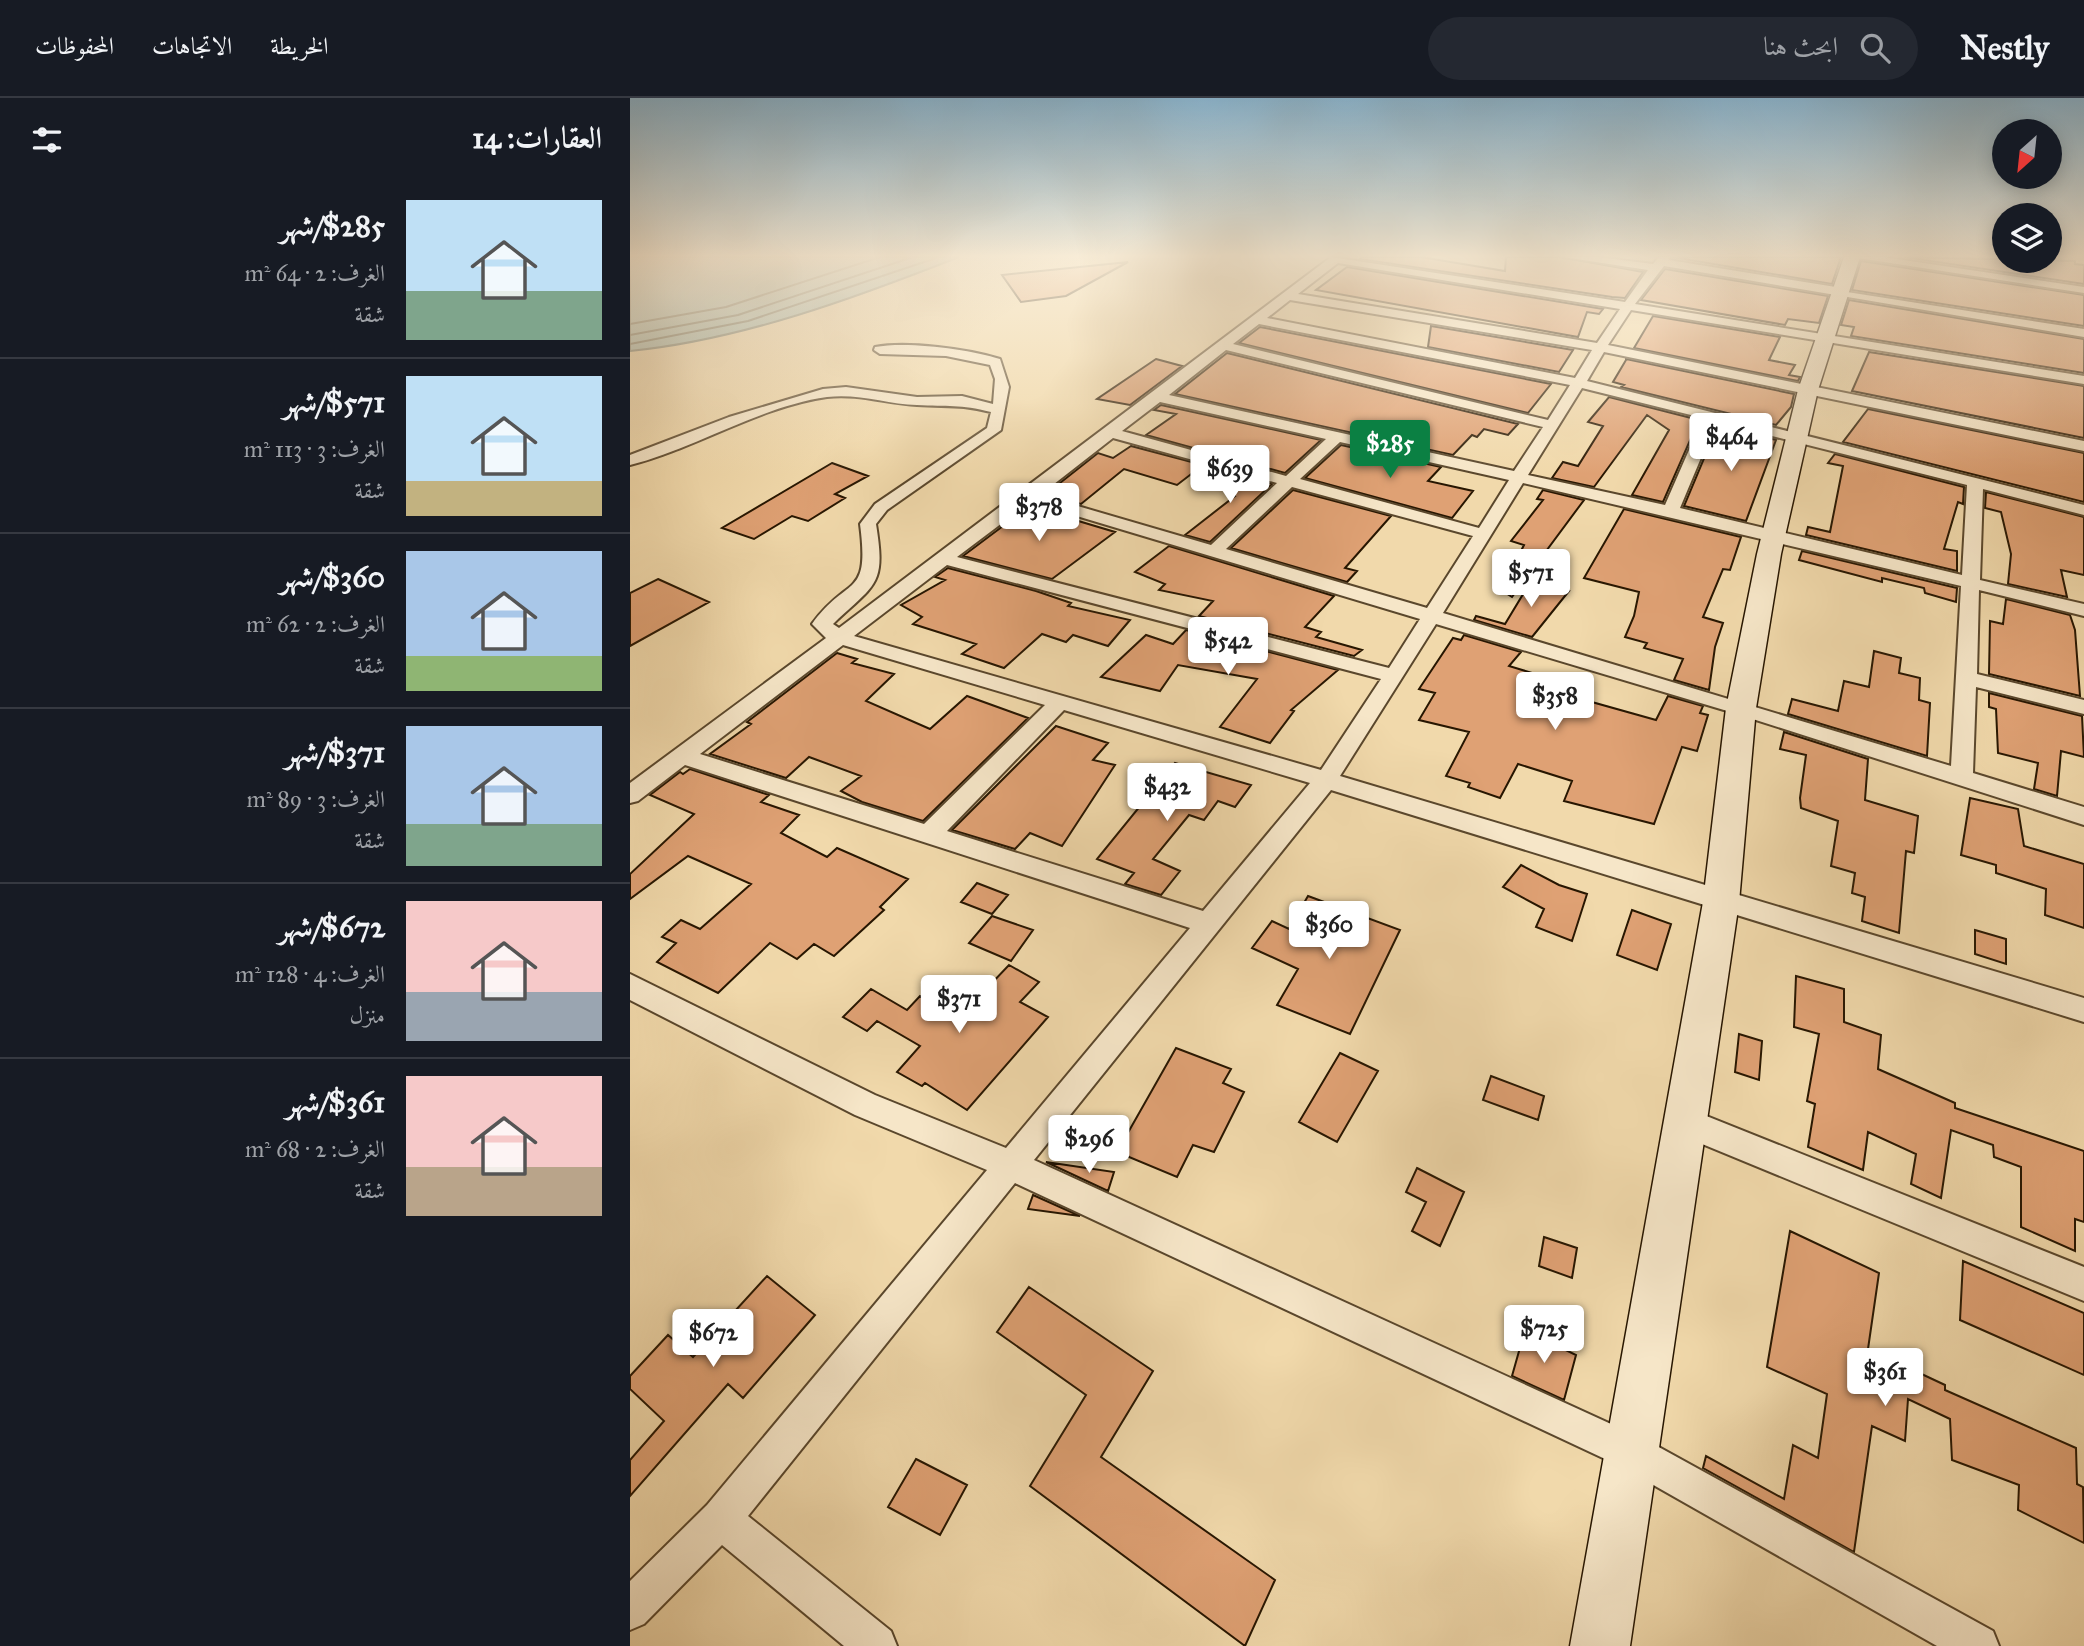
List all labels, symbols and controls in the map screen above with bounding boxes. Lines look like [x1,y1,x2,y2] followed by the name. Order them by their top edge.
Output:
[1428,17,1918,80] search box
[1960,28,2049,68] text: Nestly
[1856,29,1894,67] icon: search
[1763,30,1838,62] text: ابحث هنا
[35,31,114,61] text: المحفوظات
[152,31,232,61] text: الاتجاهات
[270,31,329,61] text: الخريطة
[1992,119,2062,189] north arrow
[1992,119,2062,273] map controls
[472,120,602,156] text: العقارات: 14
[28,121,66,159] icon: filters
[1992,203,2062,273] button: layers
[280,208,385,244] text: $285/شهر
[462,228,546,312] icon: home
[244,259,385,287] text: الغرف: 2 · 64 m²
[355,300,385,328] text: شقة
[283,384,385,420] text: $571/شهر
[462,404,546,488] icon: home
[1690,414,1772,473] pin: $464
[1349,420,1431,480] pin: $285
[1705,422,1757,450] text: $464
[1366,429,1414,457] text: $285
[244,435,385,463] text: الغرف: 3 · 113 m²
[1189,446,1271,505] pin: $639
[1206,454,1254,482] text: $639
[355,476,385,504] text: شقة
[998,484,1080,543] pin: $378
[1015,492,1063,520] text: $378
[1490,550,1572,609] pin: $571
[1508,558,1554,586] text: $571
[280,559,385,595] text: $360/شهر
[462,579,546,663] icon: home
[246,610,385,638] text: الغرف: 2 · 62 m²
[1187,618,1269,677] pin: $542
[1204,626,1252,654] text: $542
[355,651,385,679] text: شقة
[1514,672,1596,732] pin: $358
[1532,681,1578,709] text: $358
[285,734,385,770] text: $371/شهر
[462,754,546,838] icon: home
[1126,764,1208,823] pin: $432
[1143,772,1191,800] text: $432
[247,785,385,813] text: الغرف: 3 · 89 m²
[355,826,385,854] text: شقة
[1288,902,1370,961] pin: $360
[278,909,385,945] text: $672/شهر
[1305,910,1353,938] text: $360
[462,929,546,1013] icon: home
[235,960,385,988] text: الغرف: 4 · 128 m²
[918,976,1000,1035] pin: $371
[937,984,981,1012] text: $371
[350,1001,385,1029] text: منزل
[285,1084,385,1120] text: $361/شهر
[462,1104,546,1188] icon: home
[1048,1116,1130,1175] pin: $296
[1064,1124,1114,1152] text: $296
[245,1135,385,1163] text: الغرف: 2 · 68 m²
[355,1176,385,1204] text: شقة
[1503,1306,1585,1365] pin: $725
[672,1310,754,1369] pin: $672
[1520,1314,1568,1342] text: $725
[688,1318,738,1346] text: $672
[1844,1348,1926,1408] pin: $361
[1863,1357,1907,1385] text: $361

